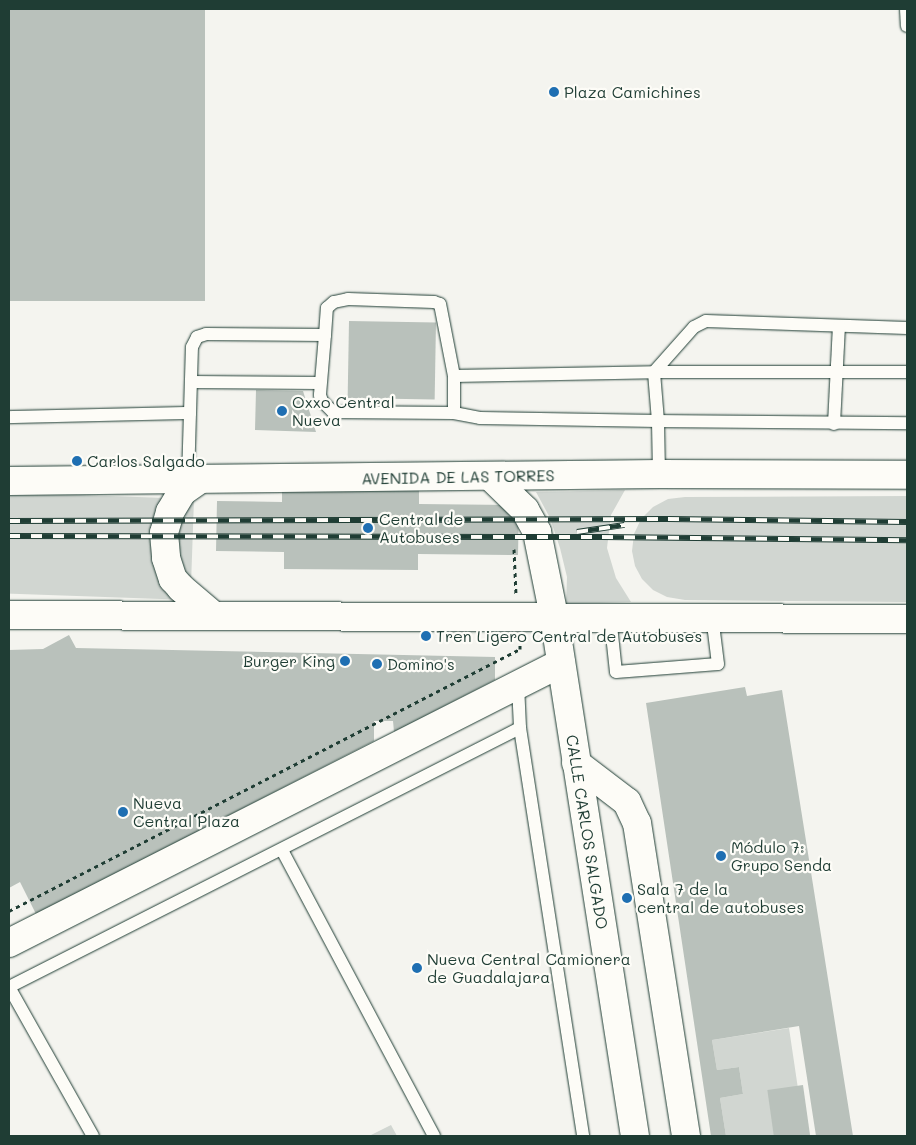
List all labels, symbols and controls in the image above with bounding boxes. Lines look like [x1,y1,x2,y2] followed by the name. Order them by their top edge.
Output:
[564,82,701,102] place label: Plaza Camichines
[548,86,560,98] marker: Plaza Camichines
[292,392,395,430] place label: Oxxo Central Nueva
[276,405,288,417] marker: Oxxo Central Nueva
[87,451,205,471] place label: Carlos Salgado
[71,455,83,467] marker: Carlos Salgado
[361,466,555,488] street label: AVENIDA DE LAS TORRES
[379,509,463,547] place label: Central de Autobuses
[361,521,375,535] marker: Central de Autobuses
[436,626,702,646] place label: Tren Ligero Central de Autobuses
[420,630,432,642] marker: Tren Ligero Central de Autobuses
[243,651,335,671] place label: Burger King
[387,654,455,674] place label: Domino's
[339,655,351,667] marker: Burger King
[371,658,383,670] marker: Domino's
[562,733,612,931] street label: CALLE CARLOS SALGADO
[133,793,240,831] place label: Nueva Central Plaza
[117,806,129,818] marker: Nueva Central Plaza
[731,837,832,875] place label: Módulo 7: Grupo Senda
[715,850,727,862] marker: Módulo 7: Grupo Senda
[637,879,804,917] place label: Sala 7 de la central de autobuses
[621,892,633,904] marker: Sala 7 de la central de autobuses
[427,949,631,987] place label: Nueva Central Camionera de Guadalajara
[411,962,423,974] marker: Nueva Central Camionera de Guadalajara

